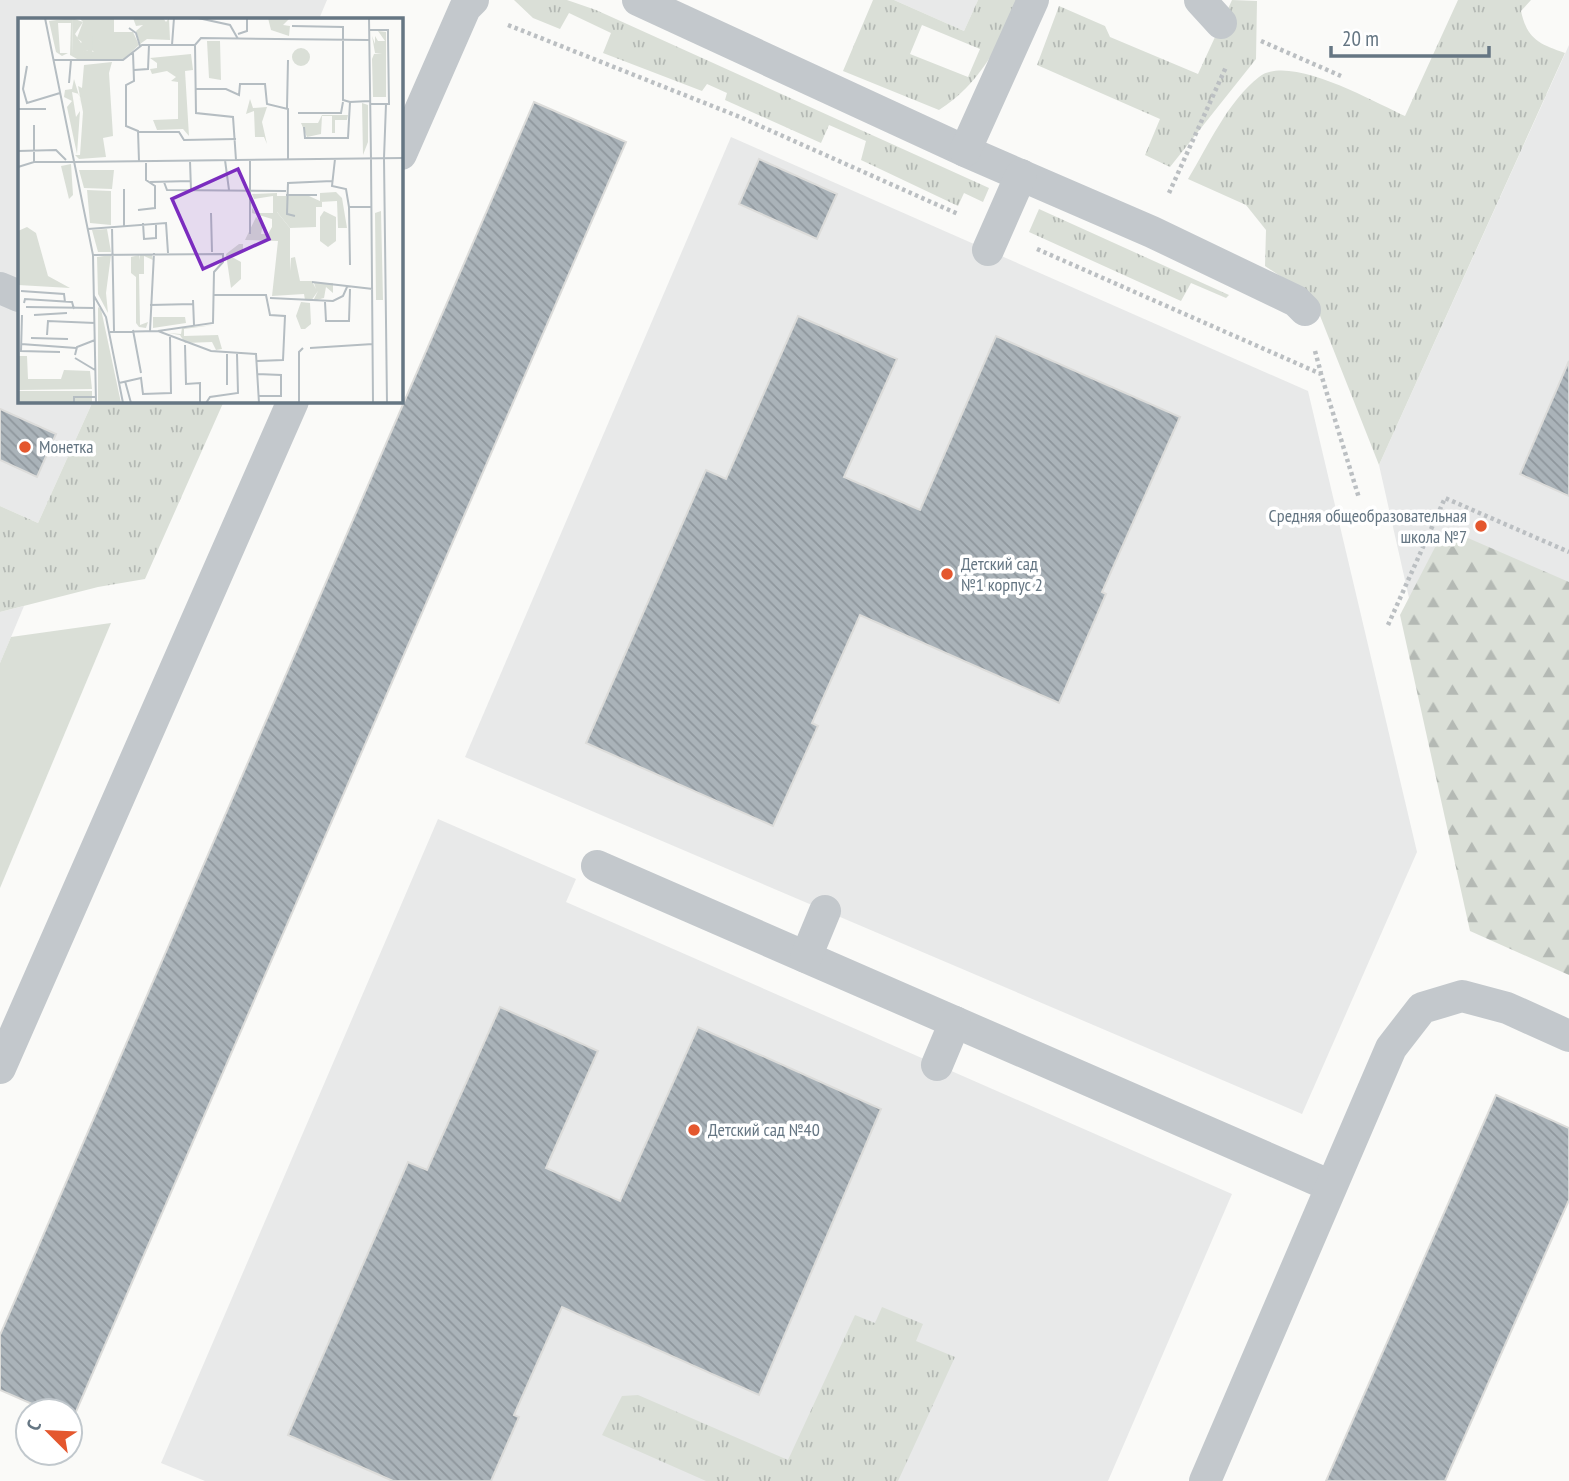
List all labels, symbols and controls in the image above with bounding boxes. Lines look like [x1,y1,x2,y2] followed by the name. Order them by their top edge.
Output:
[1331,14,1488,58] scale bar
[18,18,402,402] inset map
[1342,25,1379,52] text: 20 m
[39,435,93,458] place label: Монетка
[17,439,33,455] marker: Монетка
[1269,504,1467,548] place label: Средняя общеобразовательная школа №7
[1473,518,1489,534] marker: Средняя общеобразовательная школа №7
[961,552,1043,596] place label: Детский сад №1 корпус 2
[939,566,955,582] marker: Детский сад №1 корпус 2
[708,1118,820,1141] place label: Детский сад №40
[686,1122,702,1138] marker: Детский сад №40
[14,1397,84,1467] north arrow
[21,1416,46,1434] text: С

